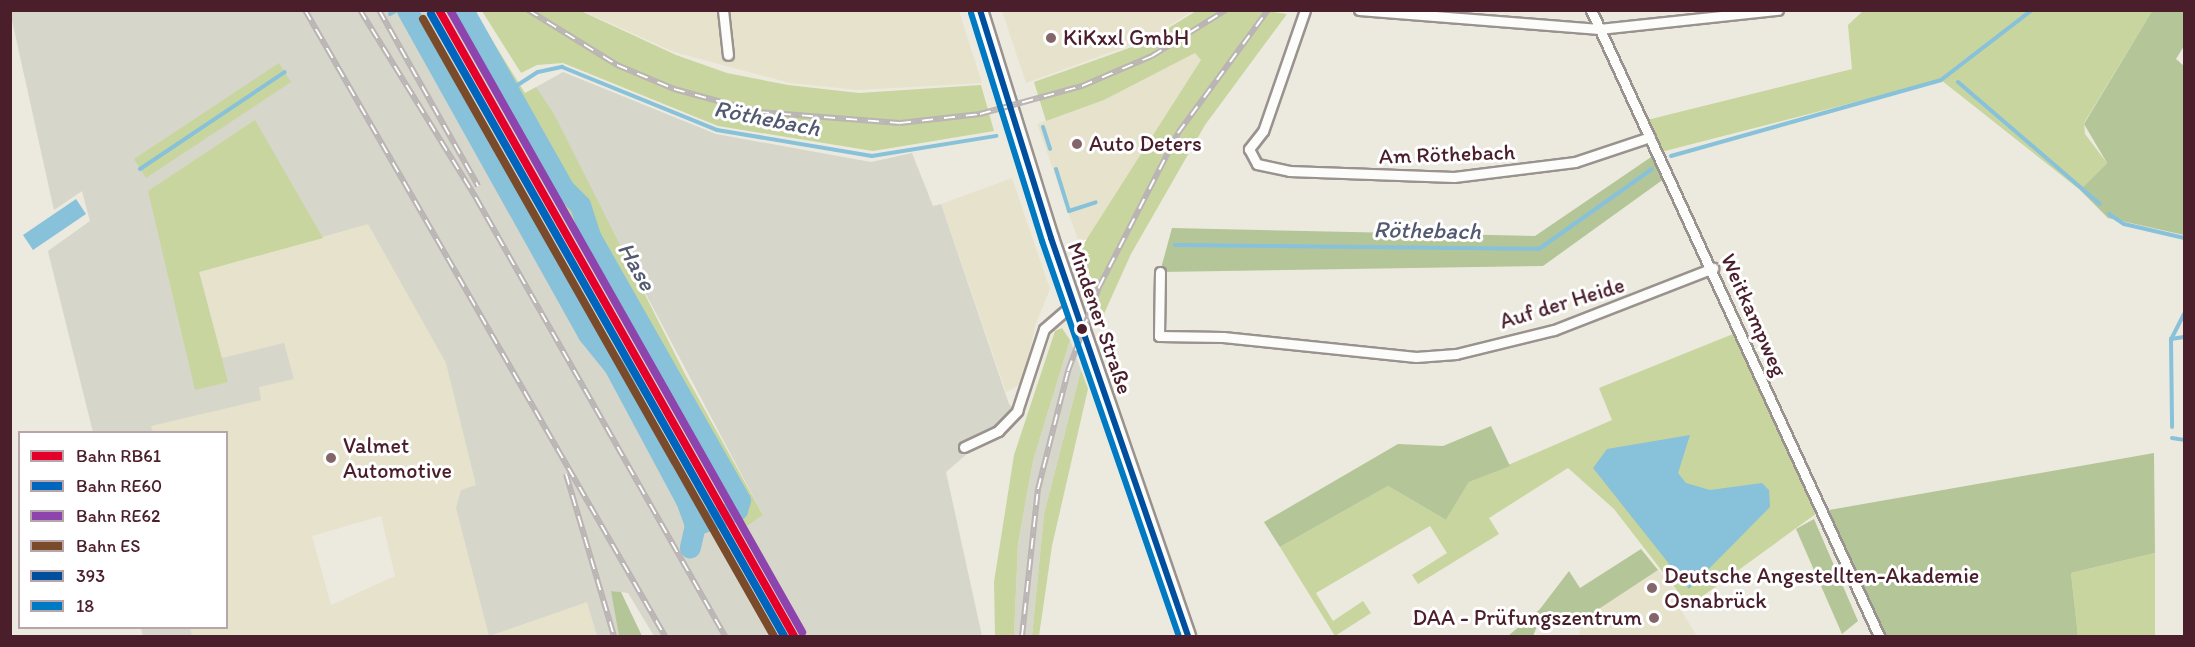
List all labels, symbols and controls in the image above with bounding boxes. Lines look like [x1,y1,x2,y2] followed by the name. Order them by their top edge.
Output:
[1063,25,1189,51] place label: KiKxxl GmbH
[1044,31,1058,45] marker: KiKxxl GmbH
[712,94,822,142] water label: Röthebach
[1089,131,1201,157] place label: Auto Deters
[1070,137,1084,151] marker: Auto Deters
[1379,138,1515,170] street label: Am Röthebach
[1373,215,1481,245] water label: Röthebach
[612,237,662,295] water label: Hase
[1062,239,1138,397] street label: Mindener Straße
[1715,249,1793,381] street label: Weitkampweg
[1496,272,1628,334] street label: Auf der Heide
[1076,323,1088,335] unlabelled marker
[18,431,228,629] legend
[343,432,452,484] place label: Valmet Automotive
[76,445,161,467] text: Bahn RB61
[324,451,338,465] marker: Valmet Automotive
[76,475,162,497] text: Bahn RE60
[76,505,160,527] text: Bahn RE62
[76,535,140,557] text: Bahn ES
[1664,562,1979,614] place label: Deutsche Angestellten-Akademie Osnabrück
[76,565,105,587] text: 393
[1645,581,1659,595] marker: Deutsche Angestellten-Akademie Osnabrück
[76,595,94,617] text: 18
[1412,605,1642,631] place label: DAA - Prüfungszentrum
[1647,611,1661,625] marker: DAA - Prüfungszentrum

